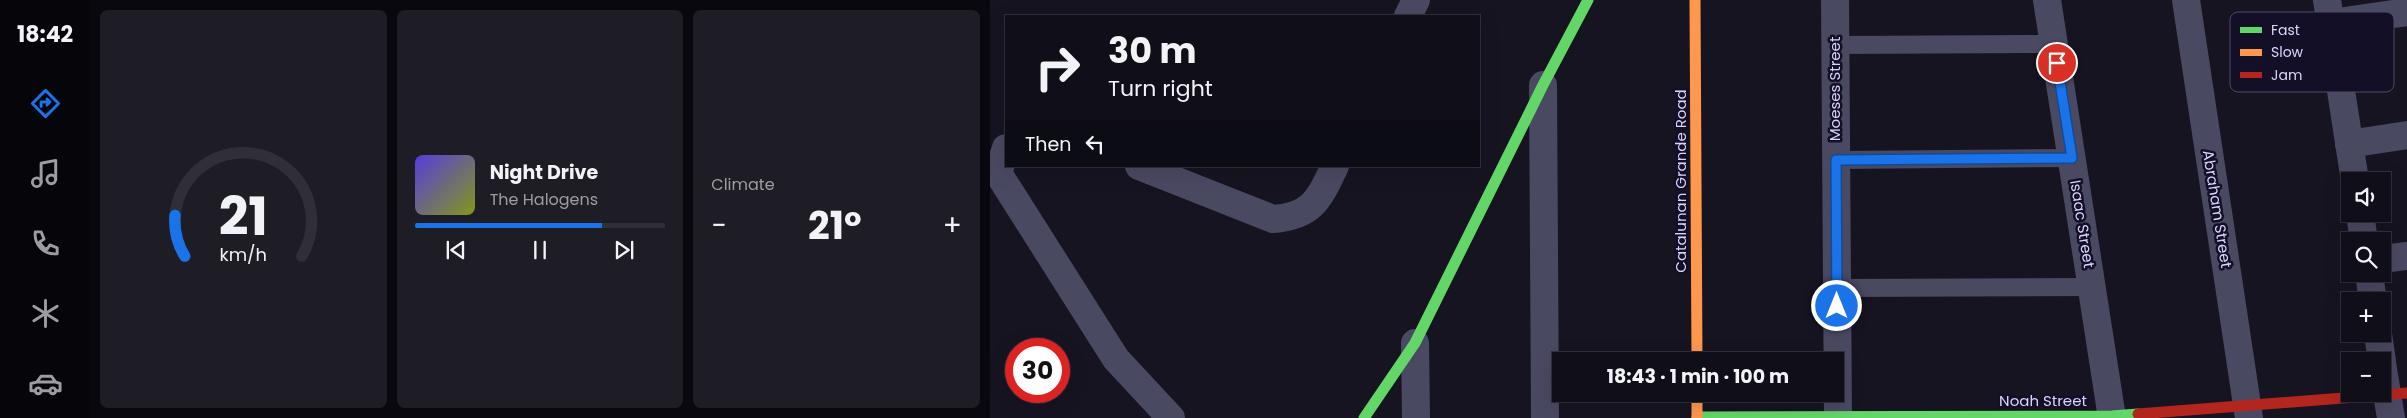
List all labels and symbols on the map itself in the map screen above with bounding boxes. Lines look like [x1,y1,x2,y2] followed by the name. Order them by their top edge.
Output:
[2230,12,2394,92] legend
[2271,20,2300,40] text: Fast
[1824,37,1845,141] street label: Moeses Street
[2036,42,2078,84] pin
[2271,42,2304,62] text: Slow
[2271,65,2302,85] text: Jam
[1670,89,1691,273] street label: Catalunan Grande Road
[2198,148,2237,269] street label: Abraham Street
[2065,178,2100,269] street label: Isaac Street
[1810,279,1862,331] position arrow
[1005,338,1070,403] speed limit sign: 30
[1999,390,2087,411] street label: Noah Street

